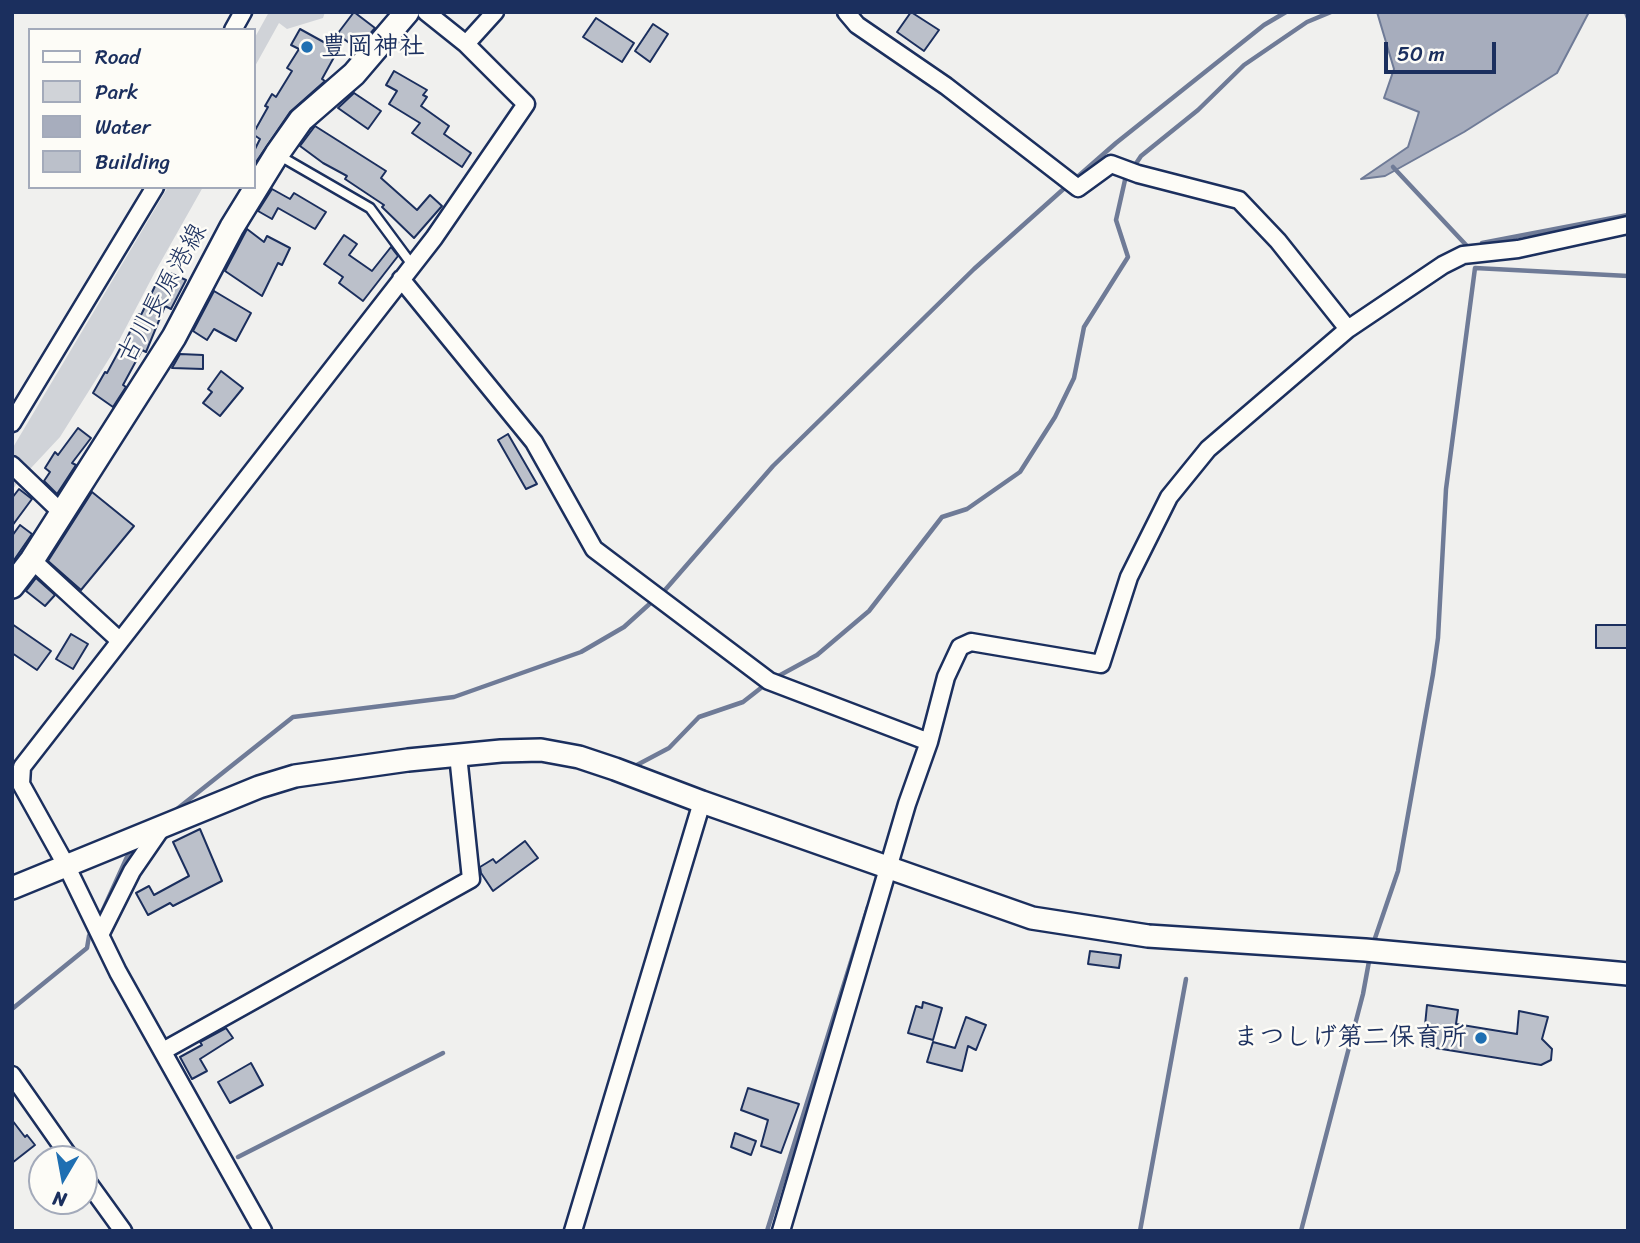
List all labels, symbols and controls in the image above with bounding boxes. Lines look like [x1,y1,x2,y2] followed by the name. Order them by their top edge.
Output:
[28,28,256,189] legend
[1388,28,1500,72] scale bar
[321,31,425,63] place label: 豊岡神社
[1397,35,1445,73] text: 50 m
[95,38,140,76] text: Road
[299,39,315,55] marker: 豊岡神社
[95,73,138,111] text: Park
[95,108,150,146] text: Water
[95,143,170,181] text: Building
[112,218,214,370] street label: 古川長原港線
[1233,1022,1467,1054] place label: まつしげ第二保育所
[1473,1030,1489,1046] marker: まつしげ第二保育所
[28,1145,98,1215] north arrow
[50,1182,69,1217] text: N

